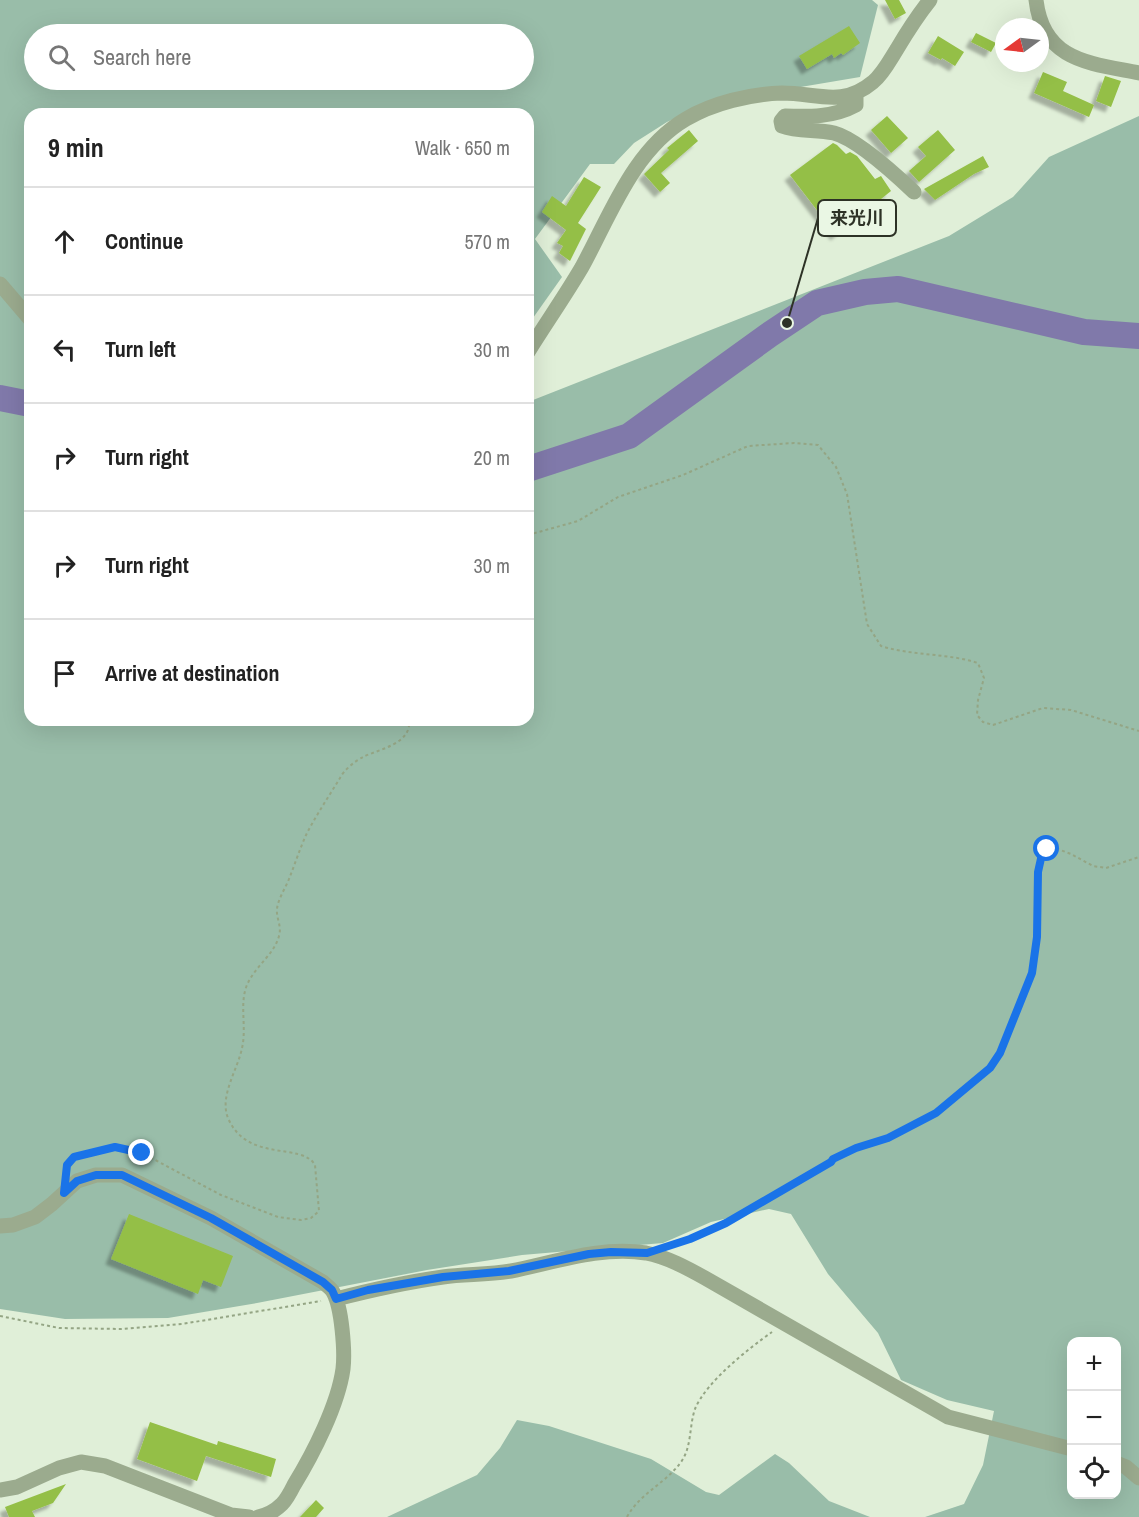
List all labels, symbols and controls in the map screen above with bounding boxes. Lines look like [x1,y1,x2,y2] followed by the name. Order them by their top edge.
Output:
[995,18,1049,72] north arrow
[24,24,534,90] search box
[45,41,78,74] icon: search
[93,42,191,72] text: Search here
[48,130,104,165] text: 9 min
[415,134,510,161] text: Walk · 650 m
[818,200,896,236] callout: 来光川
[830,205,884,230] text: 来光川
[48,225,81,258] icon: ahead
[105,226,183,256] text: Continue
[464,228,510,255] text: 570 m
[48,333,81,366] icon: left
[105,334,176,364] text: Turn left
[474,336,510,363] text: 30 m
[48,441,81,474] icon: right
[105,442,189,472] text: Turn right
[474,444,510,471] text: 20 m
[48,549,81,582] icon: right
[105,550,189,580] text: Turn right
[474,552,510,579] text: 30 m
[48,657,81,690] icon: arrive
[105,658,279,688] text: Arrive at destination
[1033,835,1059,861] route start
[128,1139,154,1165] route end
[1067,1337,1121,1499] map controls
[1067,1337,1121,1391] button: +
[1067,1391,1121,1445] button: −
[1067,1445,1121,1499] button: locate

